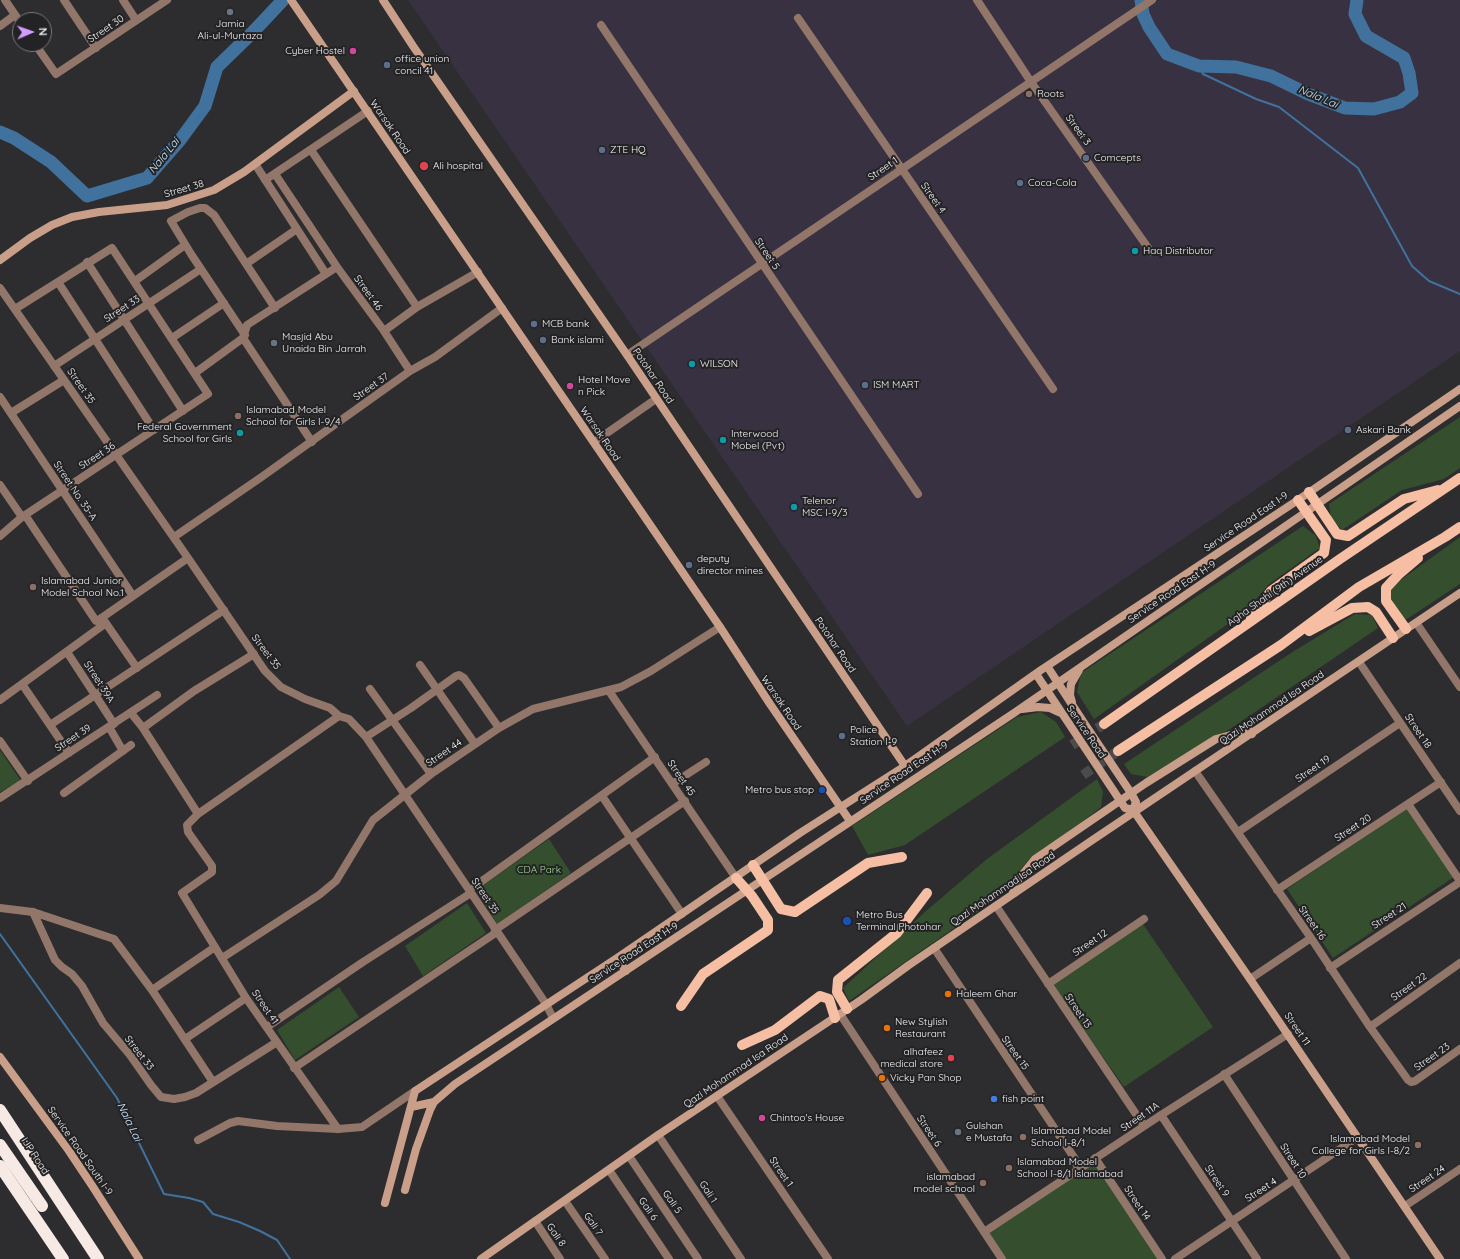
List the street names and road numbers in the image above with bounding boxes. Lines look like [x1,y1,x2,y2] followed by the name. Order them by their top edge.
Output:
[86,12,126,46] street label: Street 30
[367,97,413,157] street label: Warsak Road
[1063,112,1093,148] street label: Street 3
[866,155,900,183] street label: Street 1
[163,178,205,200] street label: Street 38
[918,180,948,216] street label: Street 4
[752,236,782,272] street label: Street 5
[351,273,385,313] street label: Street 46
[102,293,142,325] street label: Street 33
[630,346,676,406] street label: Potohar Road
[64,366,98,406] street label: Street 35
[351,370,391,404] street label: Street 37
[577,404,623,464] street label: Warsak Road
[77,440,117,472] street label: Street 36
[51,459,99,523] street label: Street No. 35-A
[1202,489,1290,555] street label: Service Road East I-9
[1225,553,1325,629] street label: Agha Shahi (9th) Avenue
[1126,558,1218,626] street label: Service Road East H-9
[812,615,858,675] street label: Potohar Road
[249,632,283,672] street label: Street 35
[81,659,117,705] street label: Street 39A
[1217,669,1327,747] street label: Qazi Mohammad Isa Road
[758,673,804,733] street label: Warsak Road
[1064,703,1108,761] street label: Service Road
[1402,711,1434,751] street label: Street 18
[53,722,93,754] street label: Street 39
[424,737,464,769] street label: Street 44
[858,739,950,807] street label: Service Road East H-9
[1293,753,1333,785] street label: Street 19
[665,758,697,798] street label: Street 45
[1332,812,1374,844] street label: Street 20
[948,850,1058,928] street label: Qazi Mohammad Isa Road
[469,876,501,916] street label: Street 35
[1369,900,1409,932] street label: Street 21
[1296,904,1328,942] street label: Street 16
[587,920,681,986] street label: Service Road East H-9
[1070,927,1110,959] street label: Street 12
[1389,970,1429,1004] street label: Street 22
[249,987,281,1027] street label: Street 41
[1062,991,1094,1031] street label: Street 13
[1282,1010,1312,1048] street label: Street 11
[681,1032,791,1110] street label: Qazi Mohammad Isa Road
[122,1033,156,1073] street label: Street 33
[999,1033,1031,1073] street label: Street 15
[1412,1040,1452,1074] street label: Street 23
[1118,1100,1162,1134] street label: Street 11A
[45,1104,115,1198] street label: Service Road South I-9
[914,1113,944,1149] street label: Street 6
[19,1135,51,1177] street label: IJP Road
[1277,1141,1309,1181] street label: Street 10
[767,1155,795,1189] street label: Street 1
[1202,1163,1232,1199] street label: Street 9
[1407,1163,1447,1195] street label: Street 24
[1243,1175,1279,1205] street label: Street 4
[696,1179,720,1205] street label: Gali 1
[1121,1184,1153,1222] street label: Street 14
[660,1188,684,1216] street label: Gali 5
[636,1195,660,1223] street label: Gali 6
[581,1210,605,1238] street label: Gali 7
[544,1221,568,1249] street label: Gali 8

